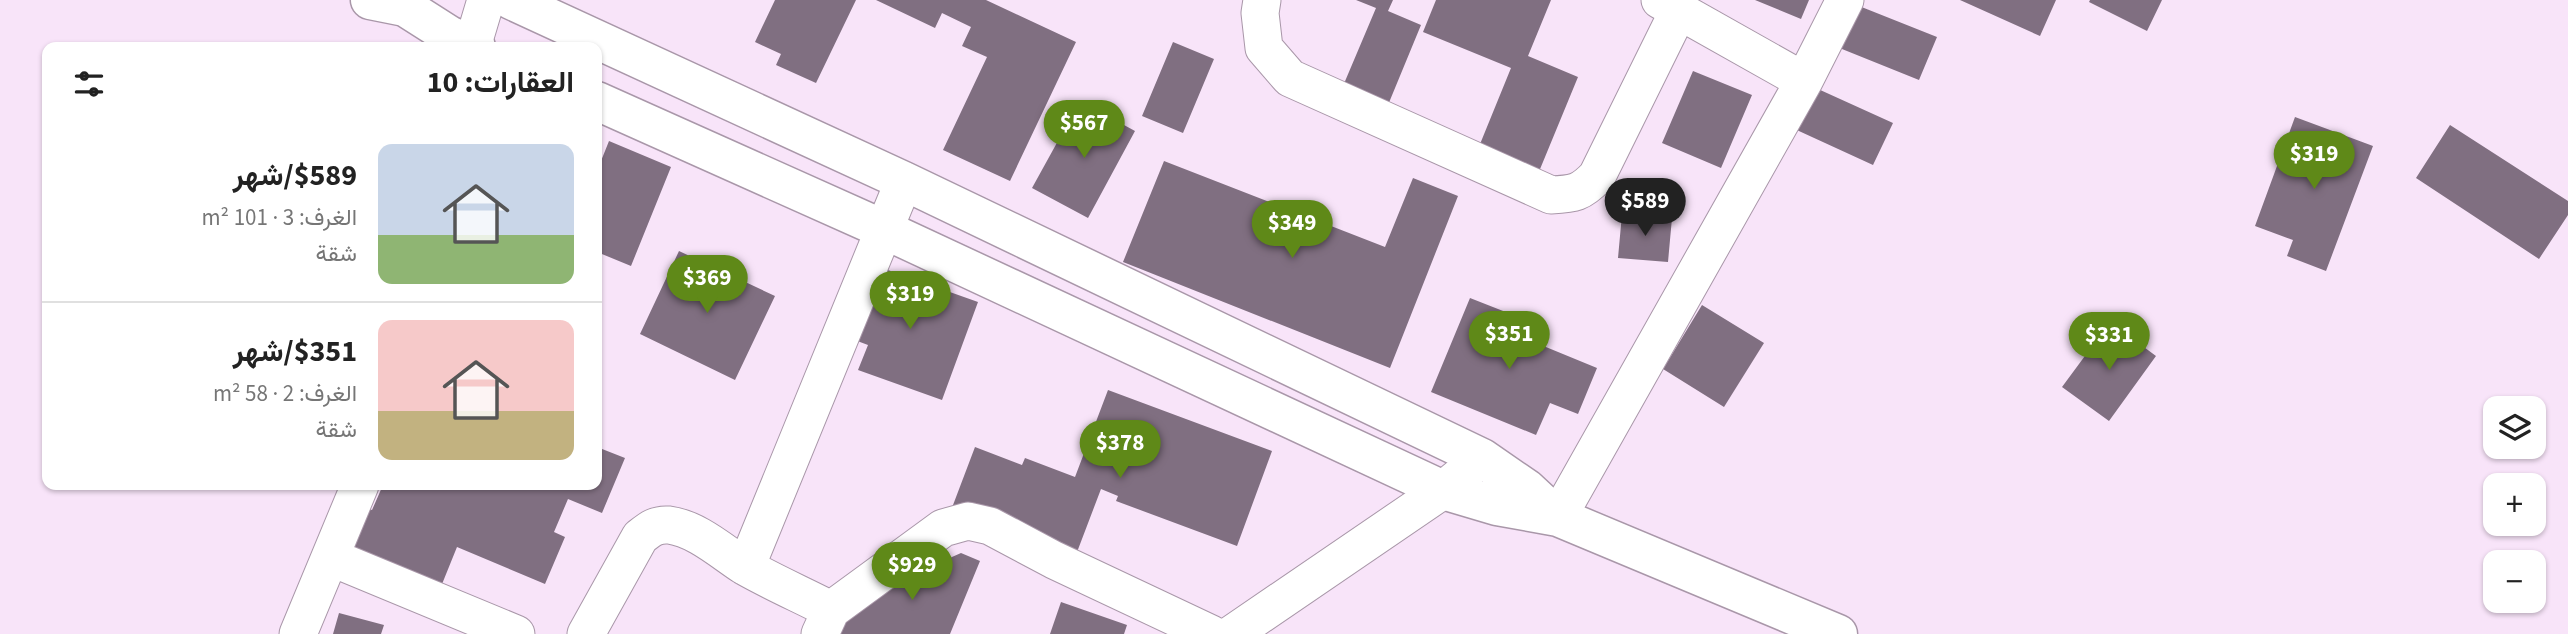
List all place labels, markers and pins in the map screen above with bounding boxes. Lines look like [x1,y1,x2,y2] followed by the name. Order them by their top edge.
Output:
[1043,100,1125,160] pin: $567
[2273,132,2355,191] pin: $319
[1604,178,1686,238] pin: $589
[1251,201,1333,260] pin: $349
[666,256,748,315] pin: $369
[869,272,951,331] pin: $319
[1468,312,1550,371] pin: $351
[2068,312,2150,372] pin: $331
[1079,420,1161,480] pin: $378
[871,542,953,602] pin: $929

